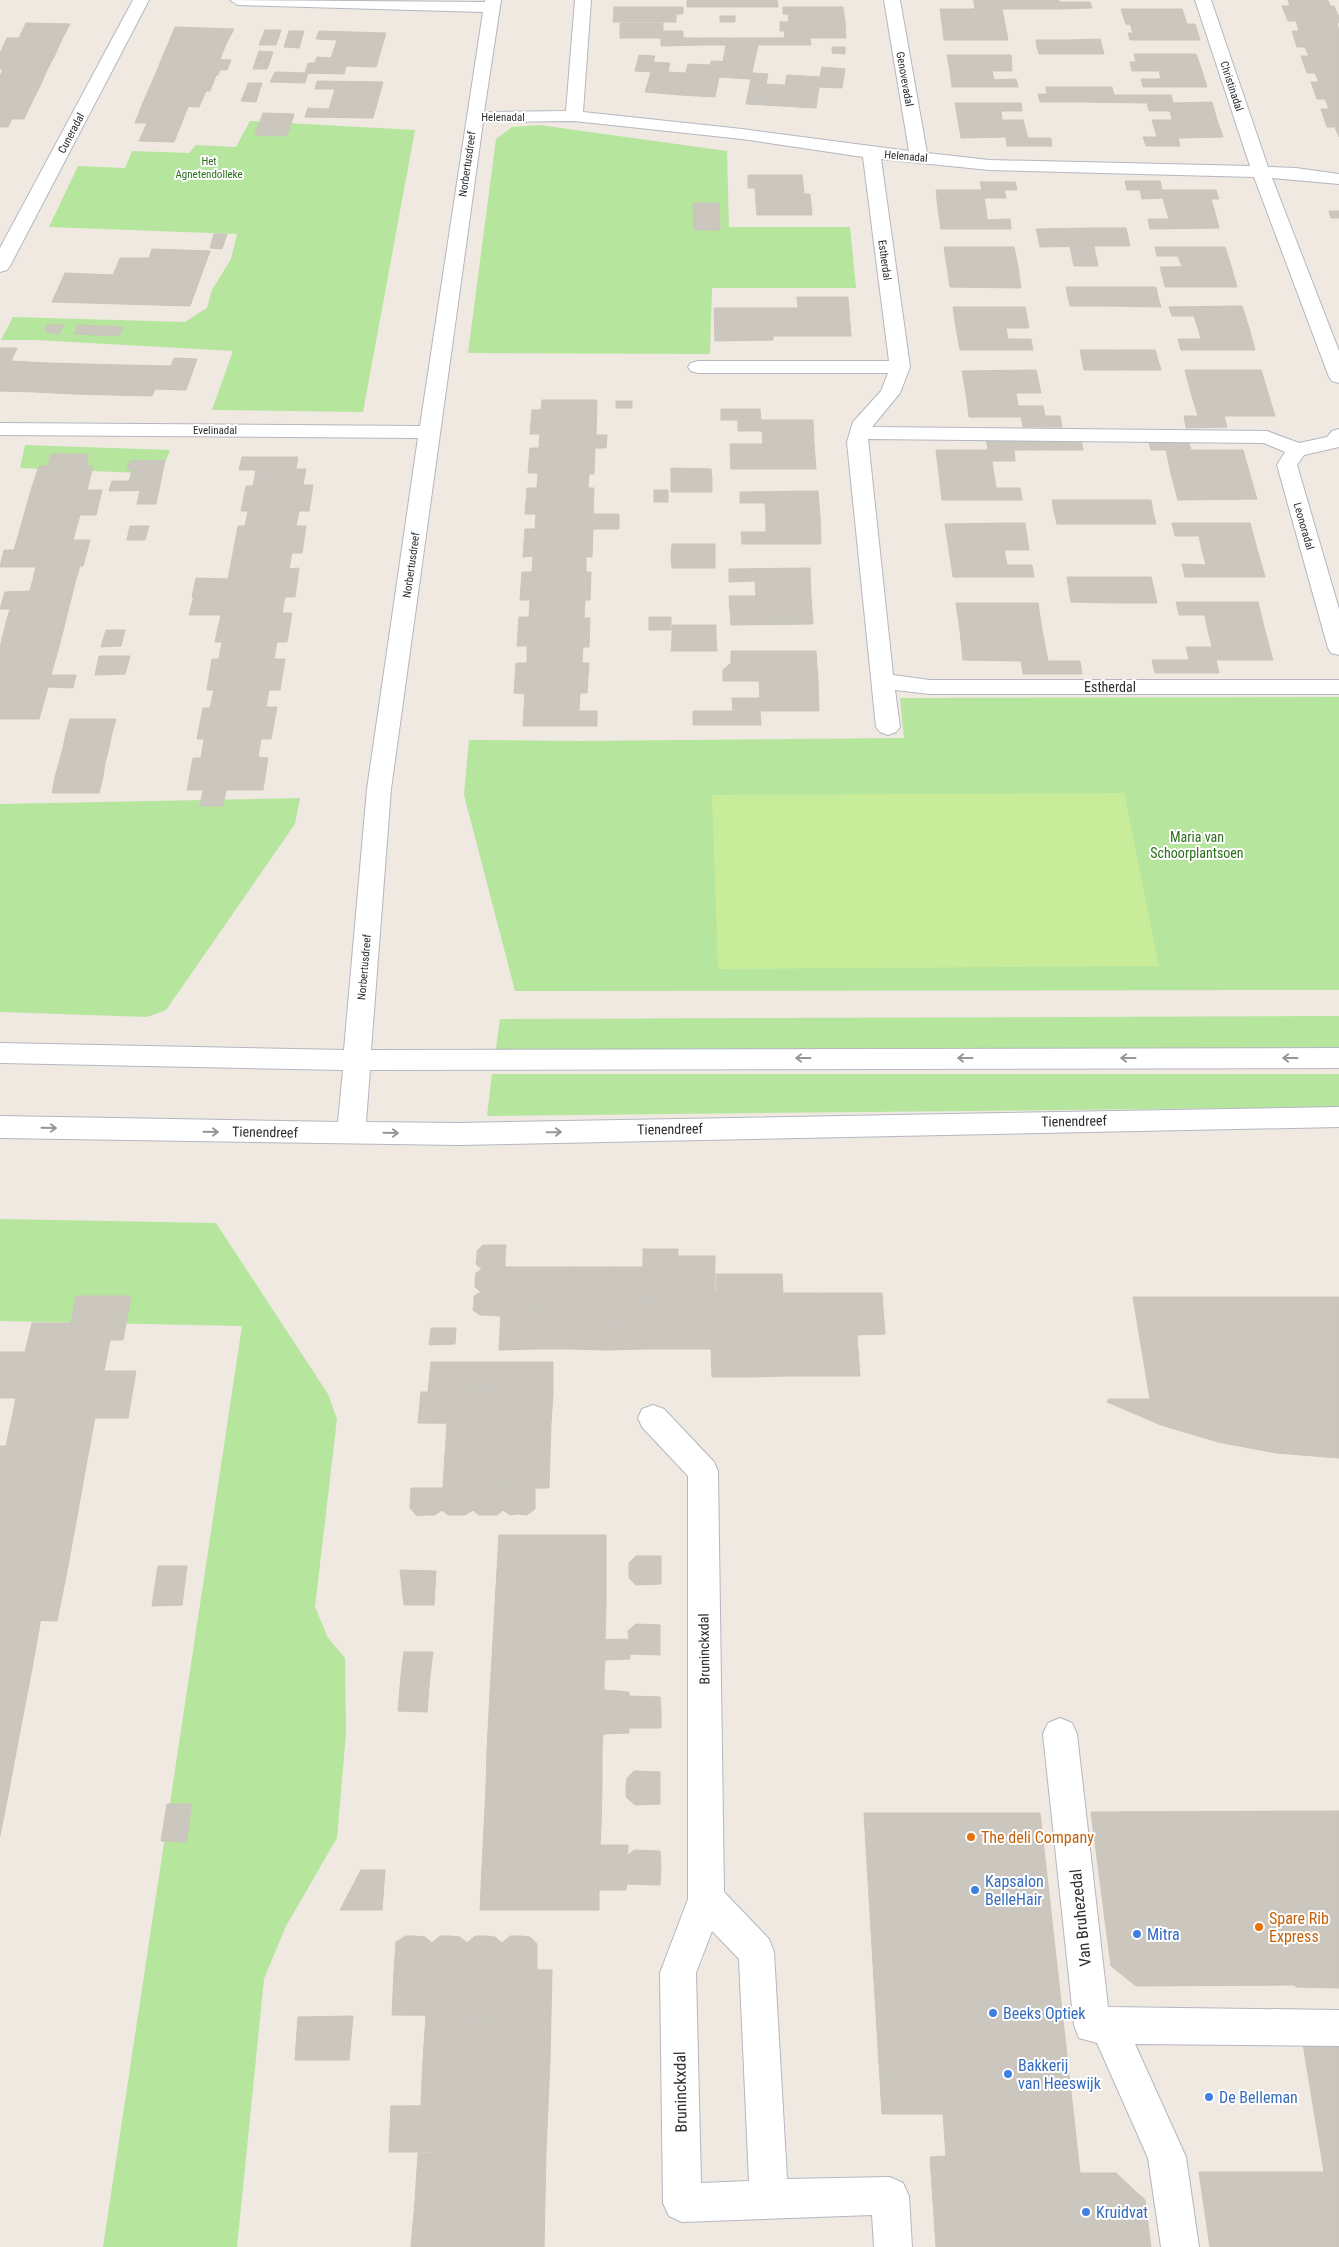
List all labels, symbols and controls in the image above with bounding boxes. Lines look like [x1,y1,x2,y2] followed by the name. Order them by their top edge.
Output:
[893,51,916,107] street label: Genovevadal
[1217,59,1246,113] street label: Christinadal
[55,111,87,156] street label: Cuneradal
[481,111,525,124] street label: Helenadal
[456,130,479,198] street label: Norbertusdreef
[884,148,928,165] street label: Helenadal
[175,155,243,181] park label: Het Agnetendolleke
[875,239,894,281] street label: Estherdal
[193,424,237,437] street label: Evelinadal
[1291,501,1316,551] street label: Leonoradal
[400,531,423,599] street label: Norbertusdreef
[1084,679,1136,695] street label: Estherdal
[1150,829,1244,861] park label: Maria van Schoorplantsoen
[355,933,374,1000] street label: Norbertusdreef
[795,1053,812,1063] one-way arrow
[958,1053,974,1063] one-way arrow
[1120,1053,1136,1063] one-way arrow
[1283,1053,1299,1063] one-way arrow
[1041,1112,1108,1130] street label: Tienendreef
[637,1120,704,1138] street label: Tienendreef
[40,1123,56,1133] one-way arrow
[232,1123,299,1141] street label: Tienendreef
[203,1127,219,1136] one-way arrow
[545,1127,561,1137] one-way arrow
[382,1128,399,1138] one-way arrow
[695,1613,713,1685] street label: Bruninckxdal
[981,1828,1094,1847] place label: The deli Company
[965,1831,977,1843] marker: The deli Company
[1066,1868,1095,1968] street label: Van Bruhezedal
[985,1872,1044,1909] place label: Kapsalon BelleHair
[969,1884,981,1896] marker: Kapsalon BelleHair
[1269,1909,1329,1946] place label: Spare Rib Express
[1253,1921,1265,1933] marker: Spare Rib Express
[1147,1925,1180,1944] place label: Mitra
[1131,1928,1143,1940] marker: Mitra
[1003,2004,1086,2023] place label: Beeks Optiek
[987,2007,999,2019] marker: Beeks Optiek
[670,2051,691,2133] street label: Bruninckxdal
[1018,2056,1102,2093] place label: Bakkerij van Heeswijk
[1002,2068,1014,2080] marker: Bakkerij van Heeswijk
[1219,2088,1298,2107] place label: De Belleman
[1203,2091,1215,2103] marker: De Belleman
[1096,2203,1148,2222] place label: Kruidvat
[1080,2206,1092,2218] marker: Kruidvat

